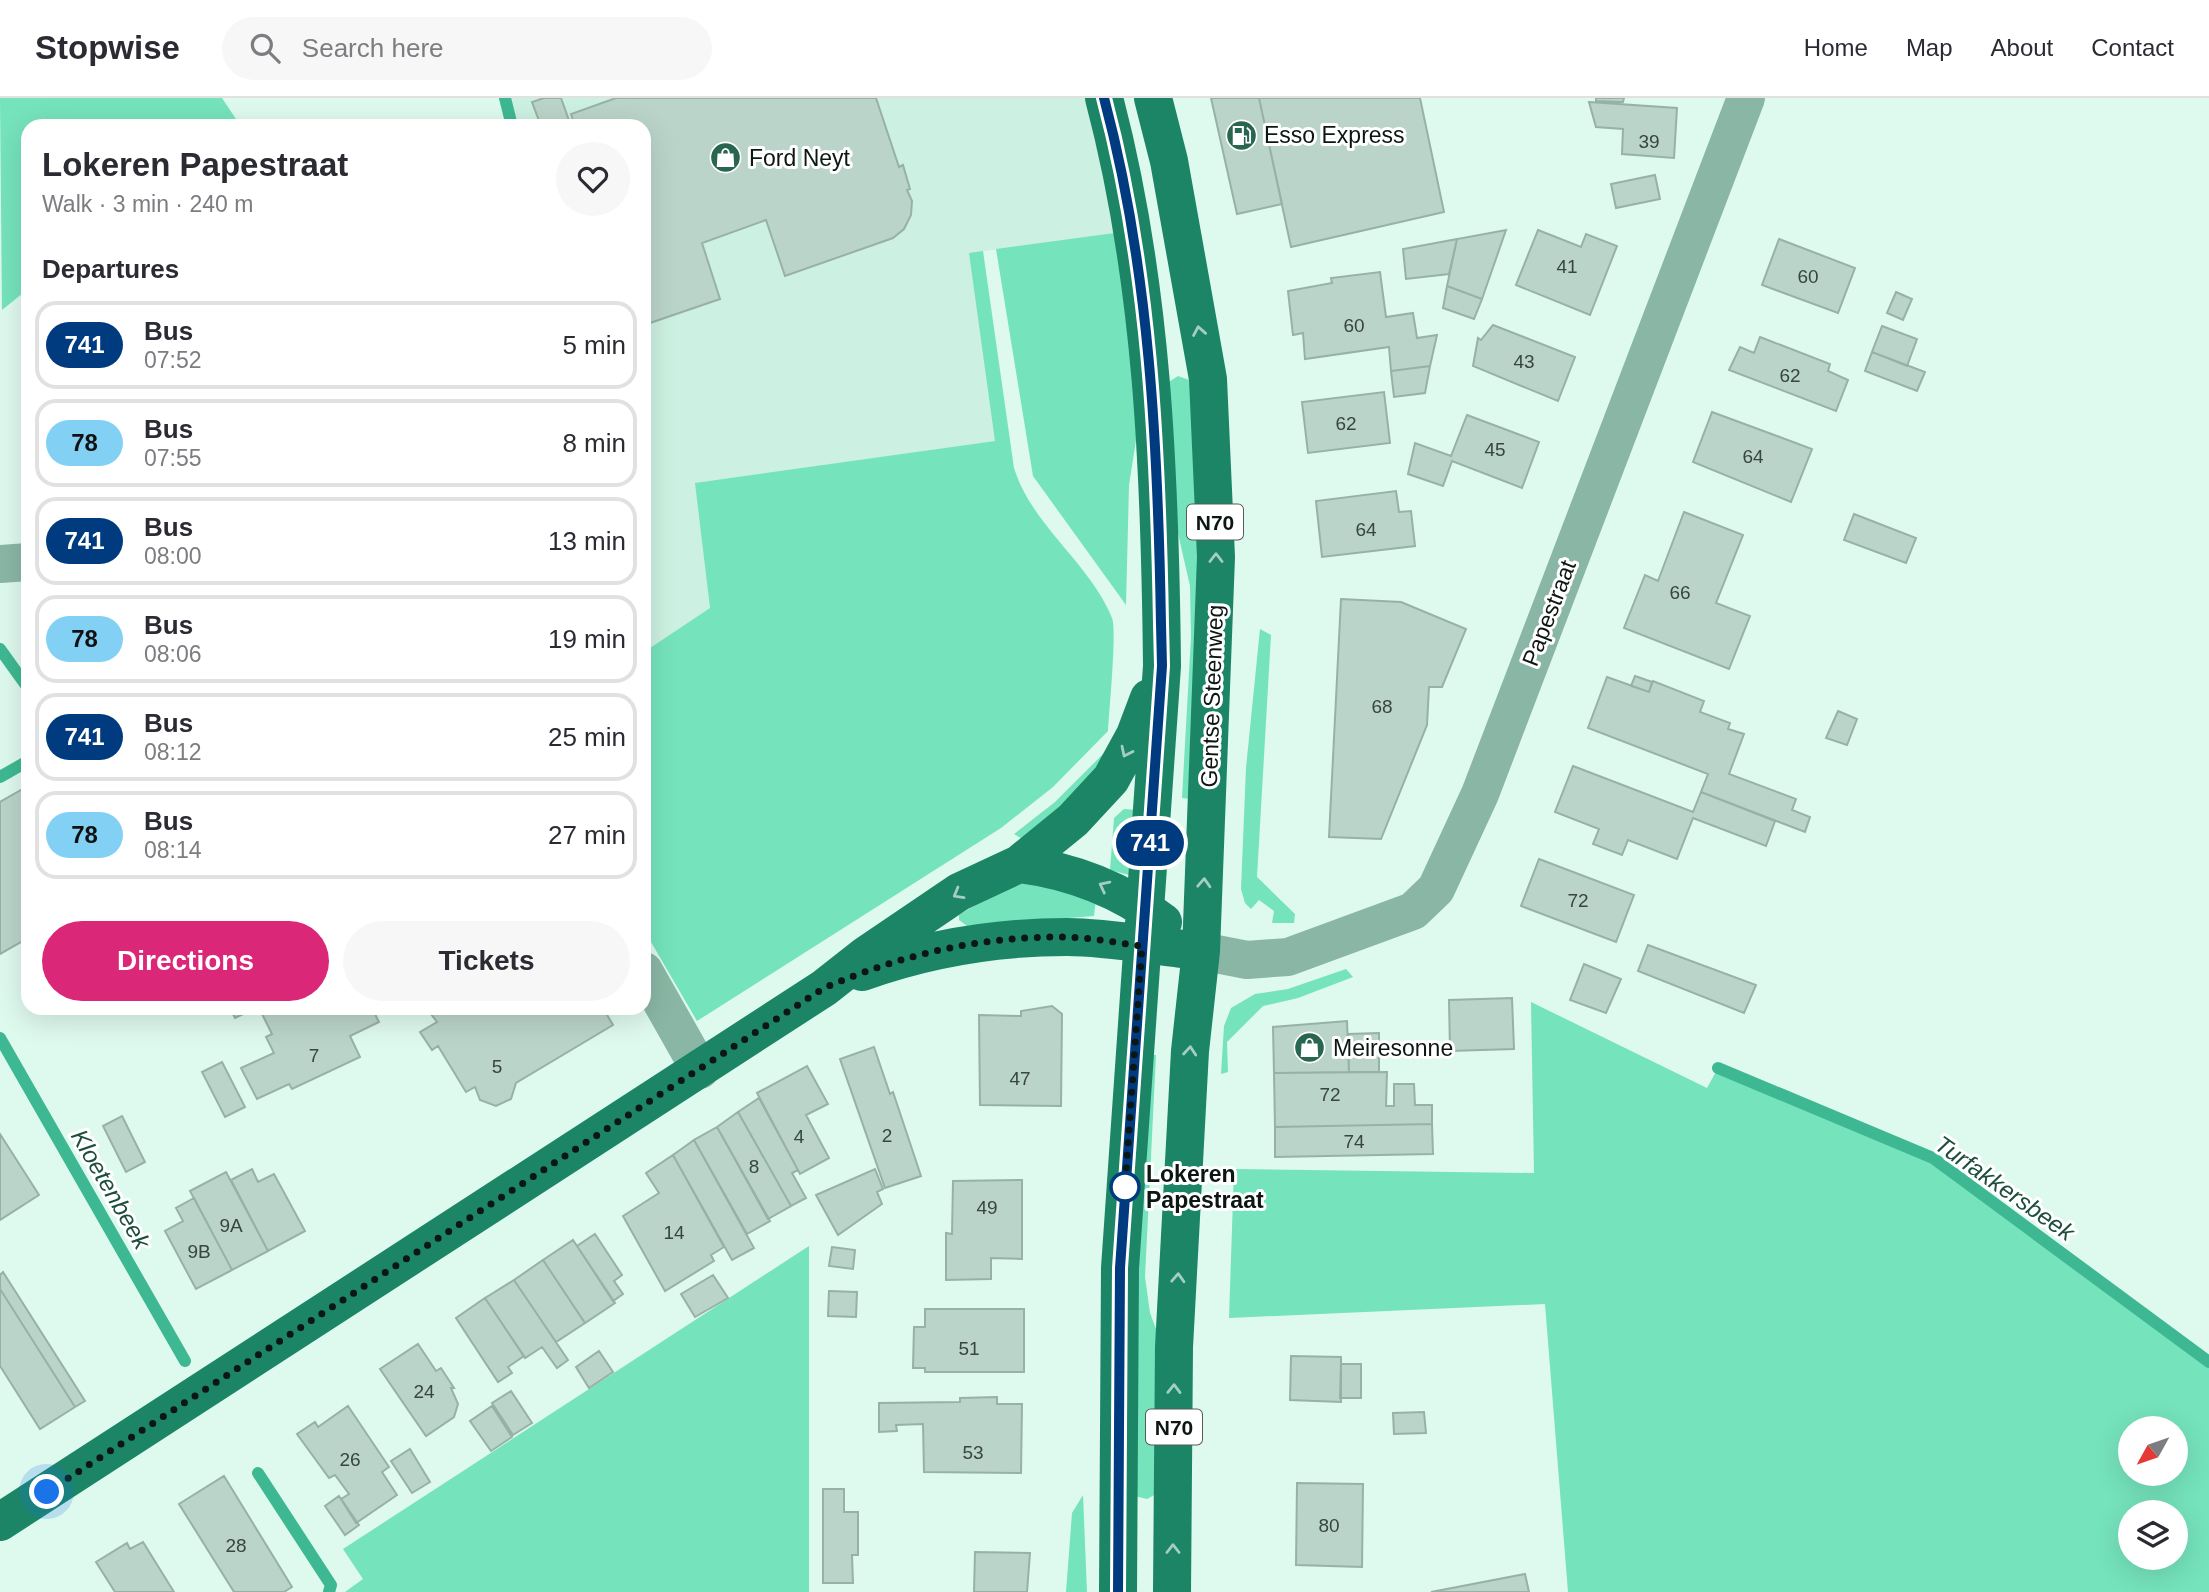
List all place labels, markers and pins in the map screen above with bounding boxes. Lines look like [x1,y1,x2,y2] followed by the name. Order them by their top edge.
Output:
[1224,118,1258,152] fuel station icon: Esso Express
[1264,122,1405,148] place label: Esso Express
[709,141,743,175] shop icon: Ford Neyt
[749,145,851,171] place label: Ford Neyt
[1293,1031,1327,1065] shop icon: Meiresonne
[1333,1035,1453,1061] place label: Meiresonne
[1146,1161,1264,1213] place label: Lokeren Papestraat
[1110,1172,1140,1202] marker: Lokeren Papestraat

